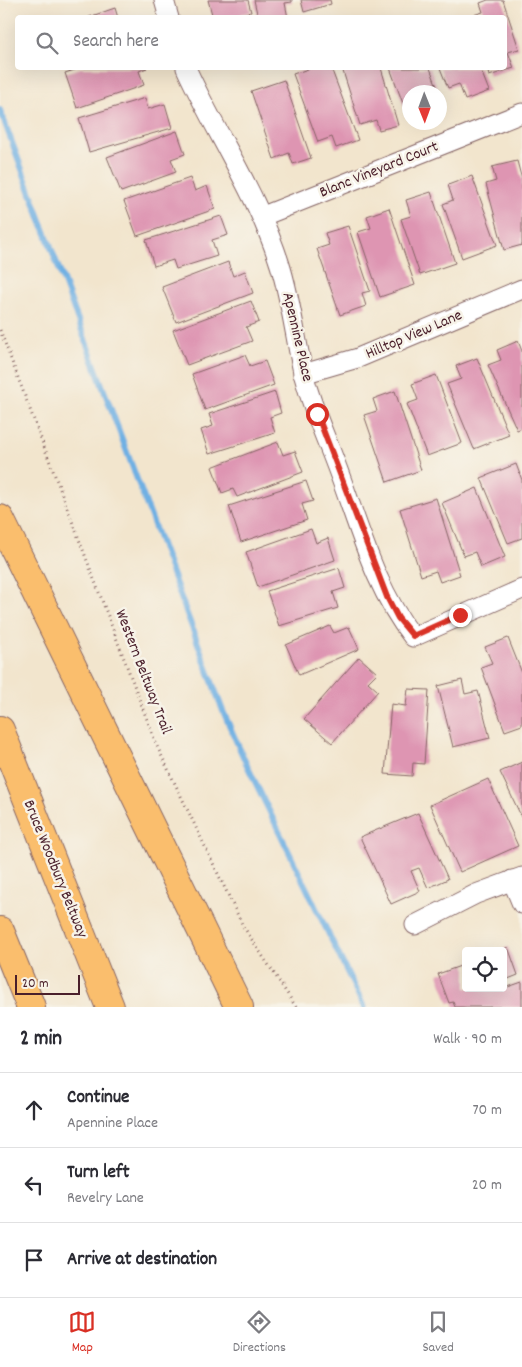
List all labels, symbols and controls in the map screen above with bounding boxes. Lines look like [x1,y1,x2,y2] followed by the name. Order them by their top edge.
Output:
[15,15,507,70] search box
[33,29,61,57] icon: search
[73,29,159,56] text: Search here
[402,85,447,130] north arrow
[316,136,442,204] street label: Blanc Vineyard Court
[276,290,318,384] street label: Apennine Place
[362,304,466,366] street label: Hilltop View Lane
[306,403,329,426] route start
[449,604,472,627] route end
[109,606,177,738] street label: Western Beltway Trail
[17,797,93,942] street label: Bruce Woodbury Beltway
[462,947,507,992] map controls
[462,947,507,992] button: locate
[15,972,80,995] scale bar
[22,974,49,994] text: 20 m
[20,1025,62,1055] text: 2 min
[433,1028,502,1051] text: Walk · 90 m
[67,1085,129,1112] text: Continue
[20,1096,48,1124] icon: ahead
[472,1099,502,1122] text: 70 m
[67,1112,158,1135] text: Apennine Place
[67,1160,130,1187] text: Turn left
[20,1171,48,1199] icon: left
[472,1174,502,1197] text: 20 m
[67,1187,144,1210] text: Revelry Lane
[20,1246,48,1274] icon: arrive
[67,1247,217,1274] text: Arrive at destination
[68,1308,96,1358] tab: Map
[233,1308,286,1358] tab: Directions
[422,1308,454,1358] tab: Saved

